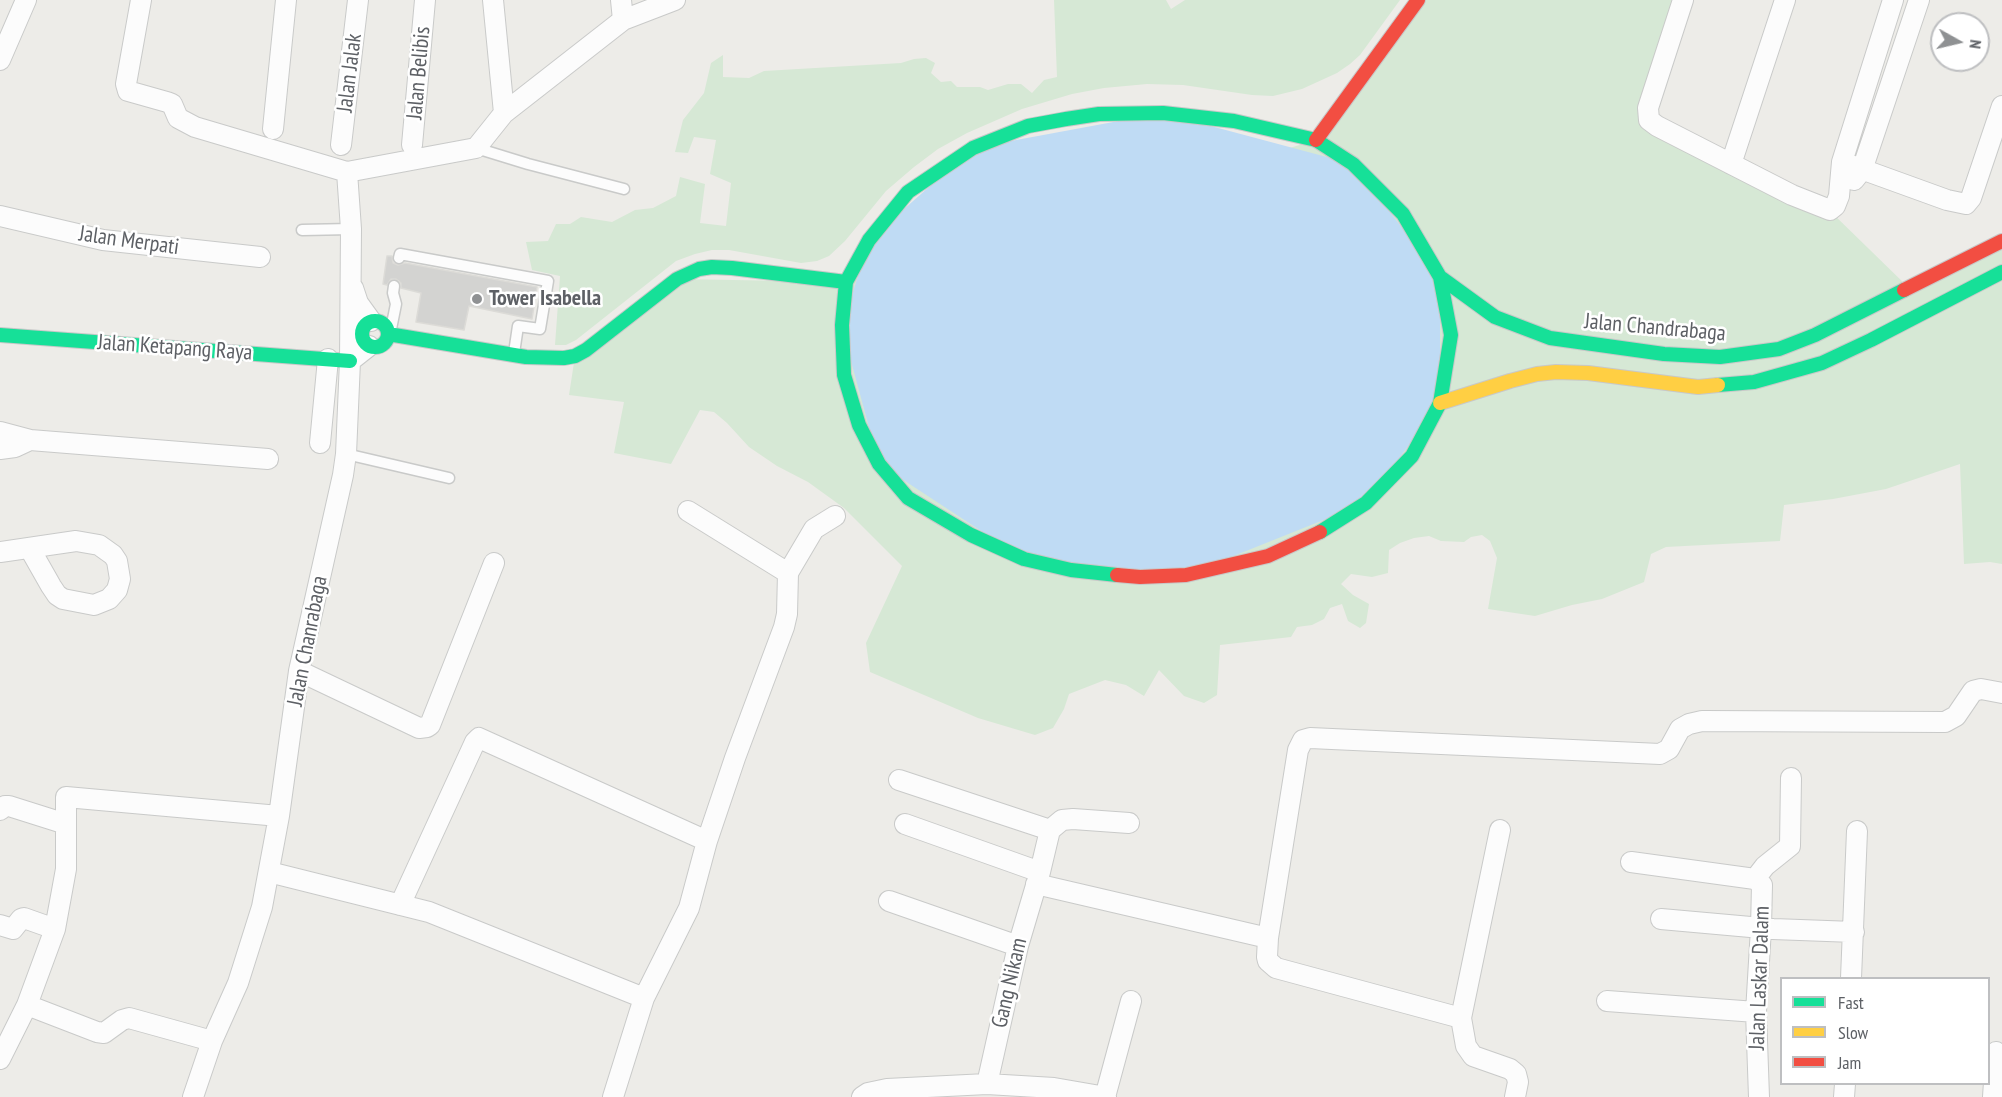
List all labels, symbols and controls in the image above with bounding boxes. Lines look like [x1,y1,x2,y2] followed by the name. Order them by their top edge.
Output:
[1930,12,1990,72] north arrow
[402,25,436,121] street label: Jalan Belibis
[332,32,368,114] street label: Jalan Jalak
[1965,39,1986,50] text: N
[77,221,181,261] street label: Jalan Merpati
[489,286,601,312] place label: Tower Isabella
[470,292,484,306] marker: Tower Isabella
[1583,309,1727,347] street label: Jalan Chandrabaga
[97,329,253,367] street label: Jalan Ketapang Raya
[282,574,334,708] street label: Jalan Chanrabaga
[1744,906,1776,1050] street label: Jalan Laskar Dalam
[987,935,1033,1031] street label: Gang Nikam
[1780,977,1990,1085] legend
[1838,991,1864,1014] text: Fast
[1838,1021,1868,1044] text: Slow
[1838,1051,1861,1074] text: Jam

